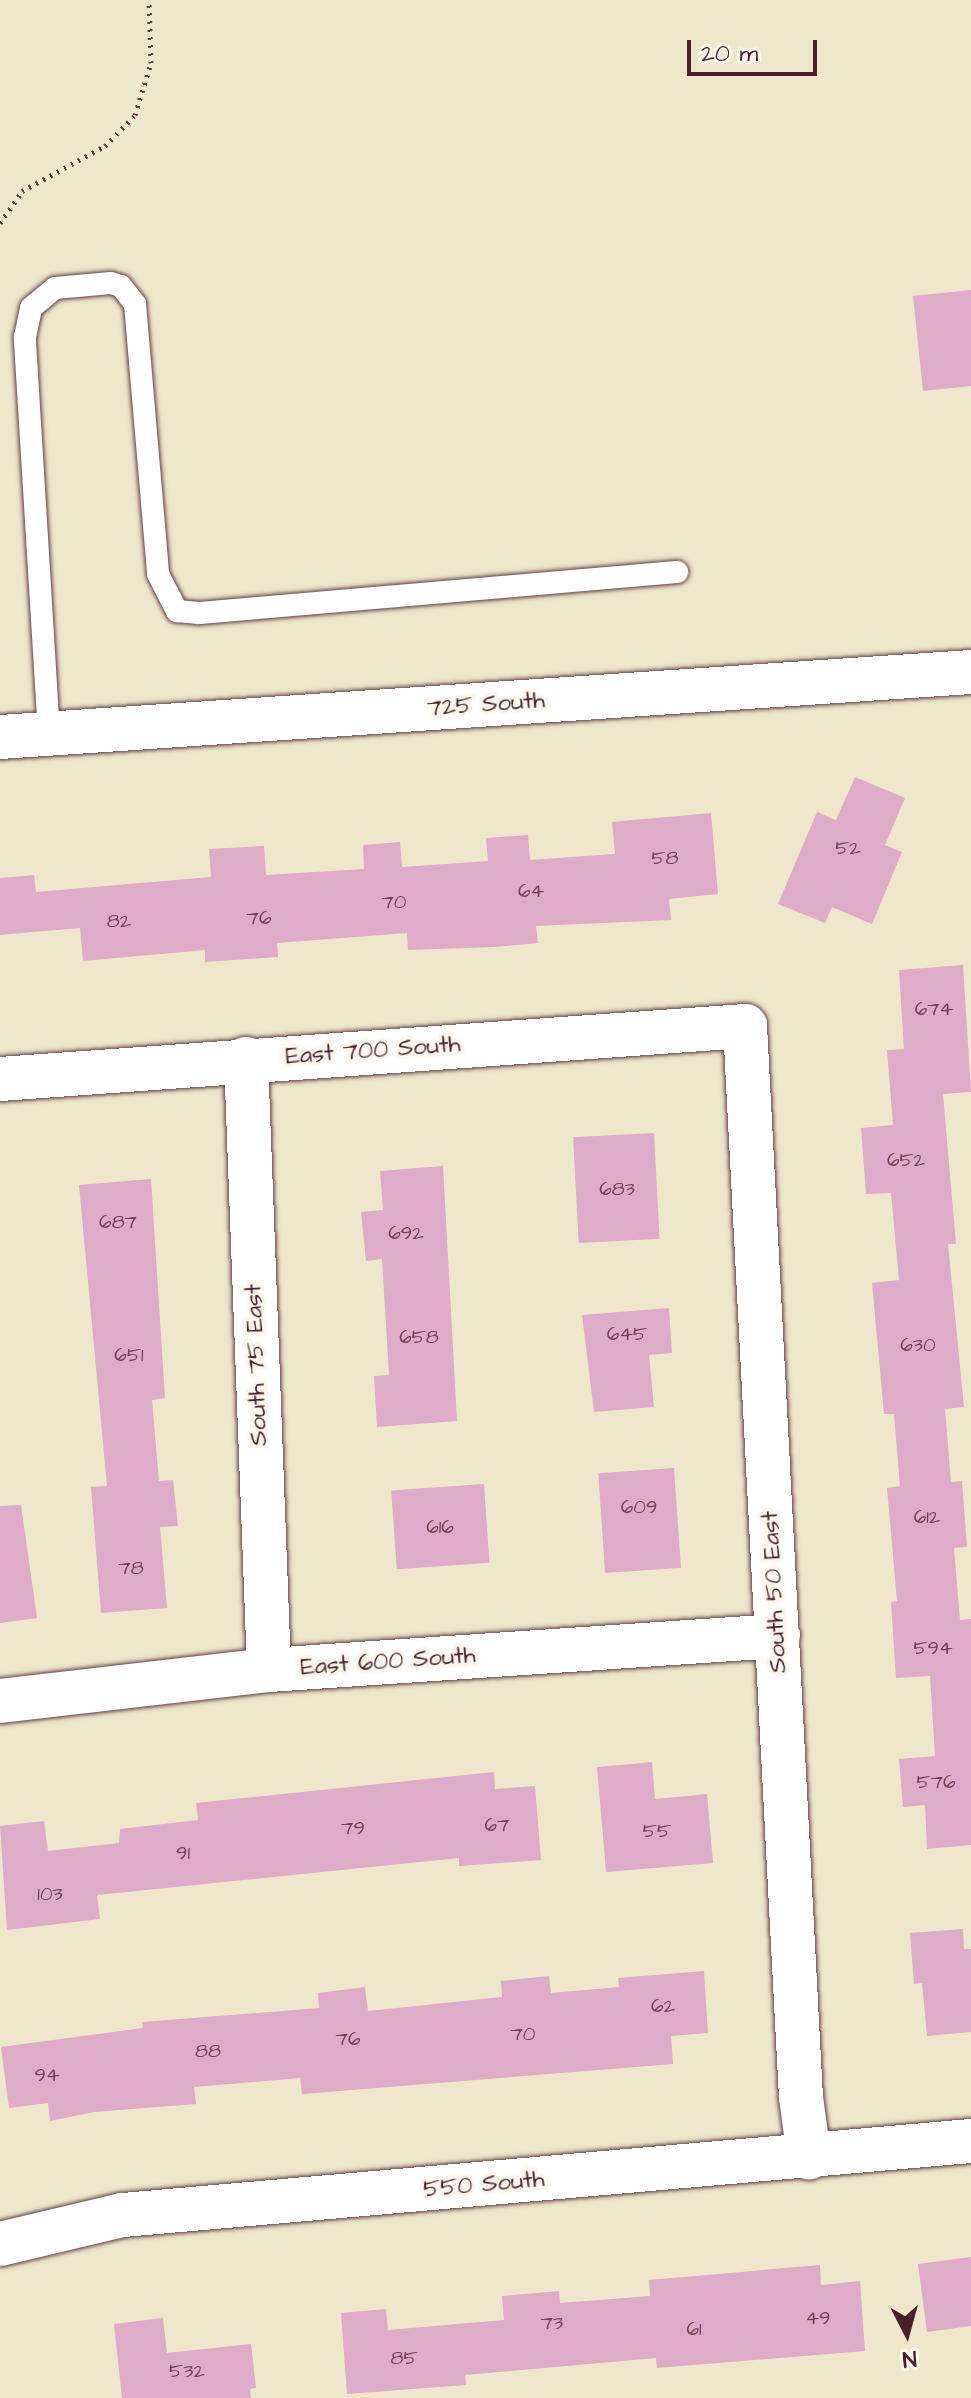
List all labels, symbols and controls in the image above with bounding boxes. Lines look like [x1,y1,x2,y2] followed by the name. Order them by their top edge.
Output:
[691,24,821,74] scale bar
[701,37,758,71] text: 20 m
[426,687,546,723] street label: 725 South
[835,836,861,860] house number: 52
[651,846,679,870] house number: 58
[518,879,544,903] house number: 64
[382,890,406,914] house number: 70
[247,906,271,930] house number: 76
[107,909,131,933] house number: 82
[915,997,953,1021] house number: 674
[285,1031,461,1071] street label: East 700 South
[887,1148,925,1172] house number: 652
[599,1177,635,1201] house number: 683
[99,1210,137,1234] house number: 687
[388,1221,424,1245] house number: 692
[240,1284,274,1446] street label: South 75 East
[607,1322,647,1346] house number: 645
[399,1325,439,1349] house number: 658
[900,1333,936,1357] house number: 630
[114,1343,144,1367] house number: 651
[621,1495,657,1519] house number: 609
[914,1505,940,1529] house number: 612
[756,1510,794,1674] street label: South 50 East
[426,1515,454,1539] house number: 616
[118,1556,144,1580] house number: 78
[913,1636,953,1660] house number: 594
[300,1642,476,1682] street label: East 600 South
[916,1770,956,1794] house number: 576
[485,1813,509,1837] house number: 67
[341,1816,365,1840] house number: 79
[643,1819,671,1843] house number: 55
[176,1841,190,1865] house number: 91
[37,1882,63,1906] house number: 103
[651,1994,675,2018] house number: 62
[511,2022,535,2046] house number: 70
[336,2027,360,2051] house number: 76
[195,2039,221,2063] house number: 88
[34,2063,60,2087] house number: 94
[422,2165,546,2205] street label: 550 South
[867,2294,947,2374] north arrow
[806,2306,830,2330] house number: 49
[541,2311,563,2335] house number: 73
[686,2317,702,2341] house number: 61
[901,2342,918,2375] text: N
[390,2346,418,2370] house number: 85
[169,2359,205,2383] house number: 532

